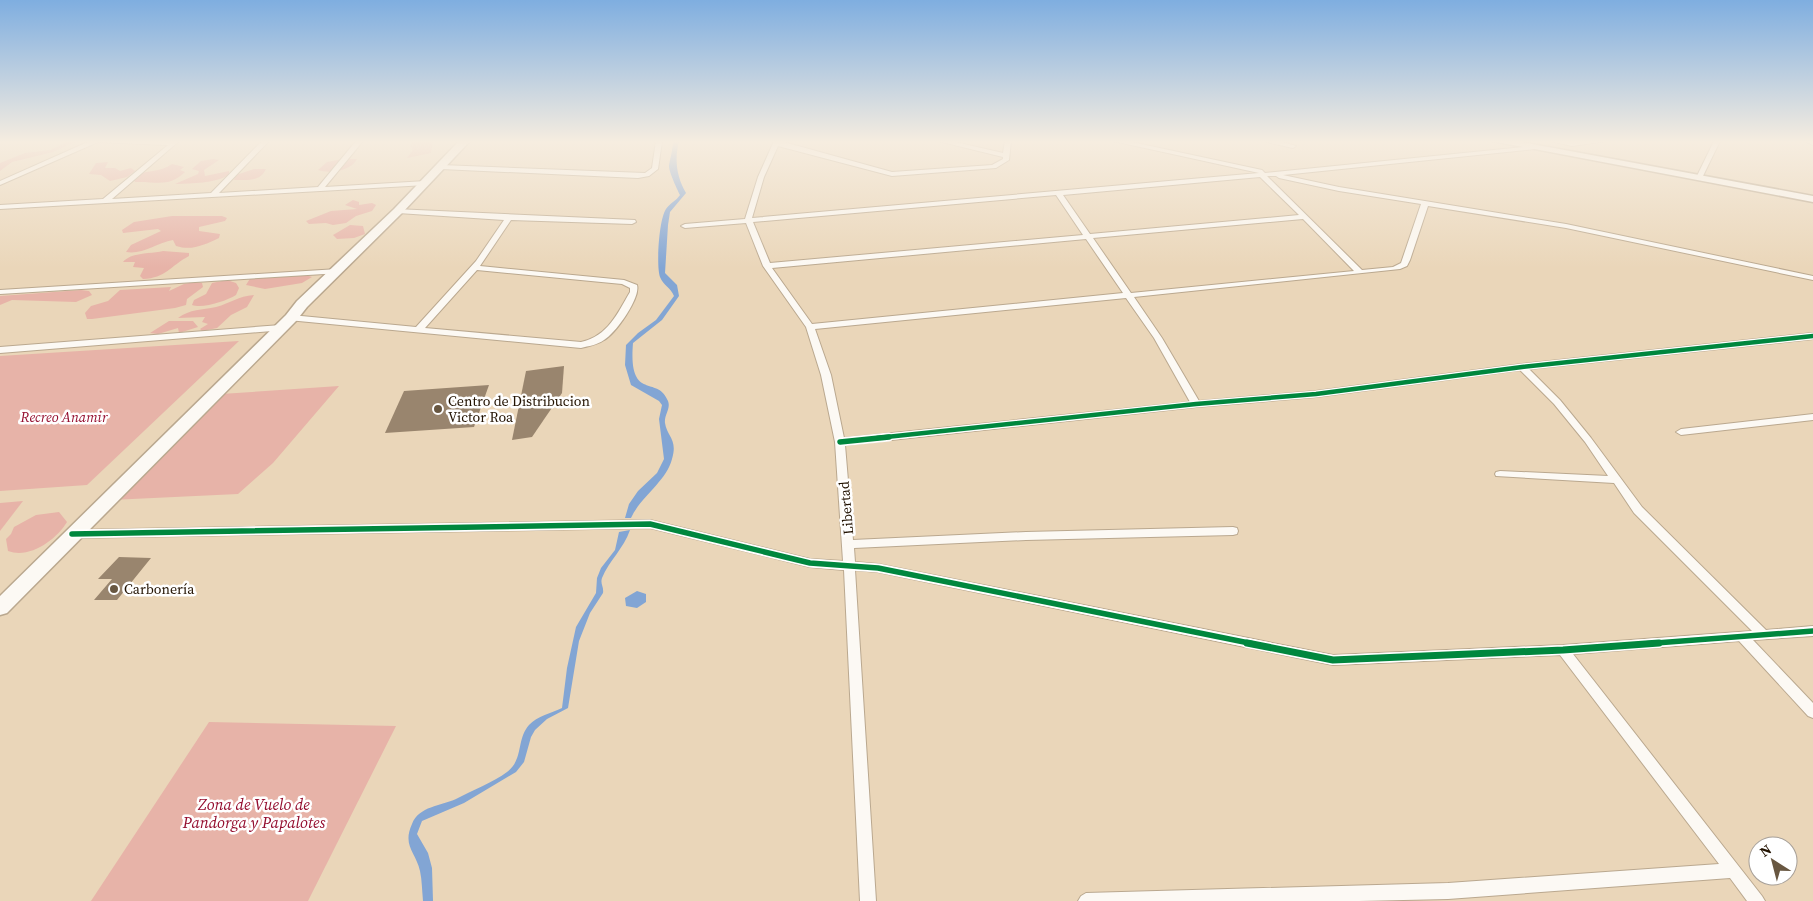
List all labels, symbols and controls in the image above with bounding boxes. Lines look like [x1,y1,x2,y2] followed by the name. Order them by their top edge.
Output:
[448,391,590,427] place label: Centro de Distribucion Victor Roa
[432,403,444,415] marker: Centro de Distribucion Victor Roa
[20,407,108,427] park label: Recreo Anamir
[834,480,858,536] street label: Libertad
[124,579,195,599] place label: Carbonería
[108,583,120,595] marker: Carbonería
[182,793,326,833] park label: Zona de Vuelo de Pandorga y Papalotes
[1748,836,1798,886] north arrow
[1755,839,1775,862] text: N

